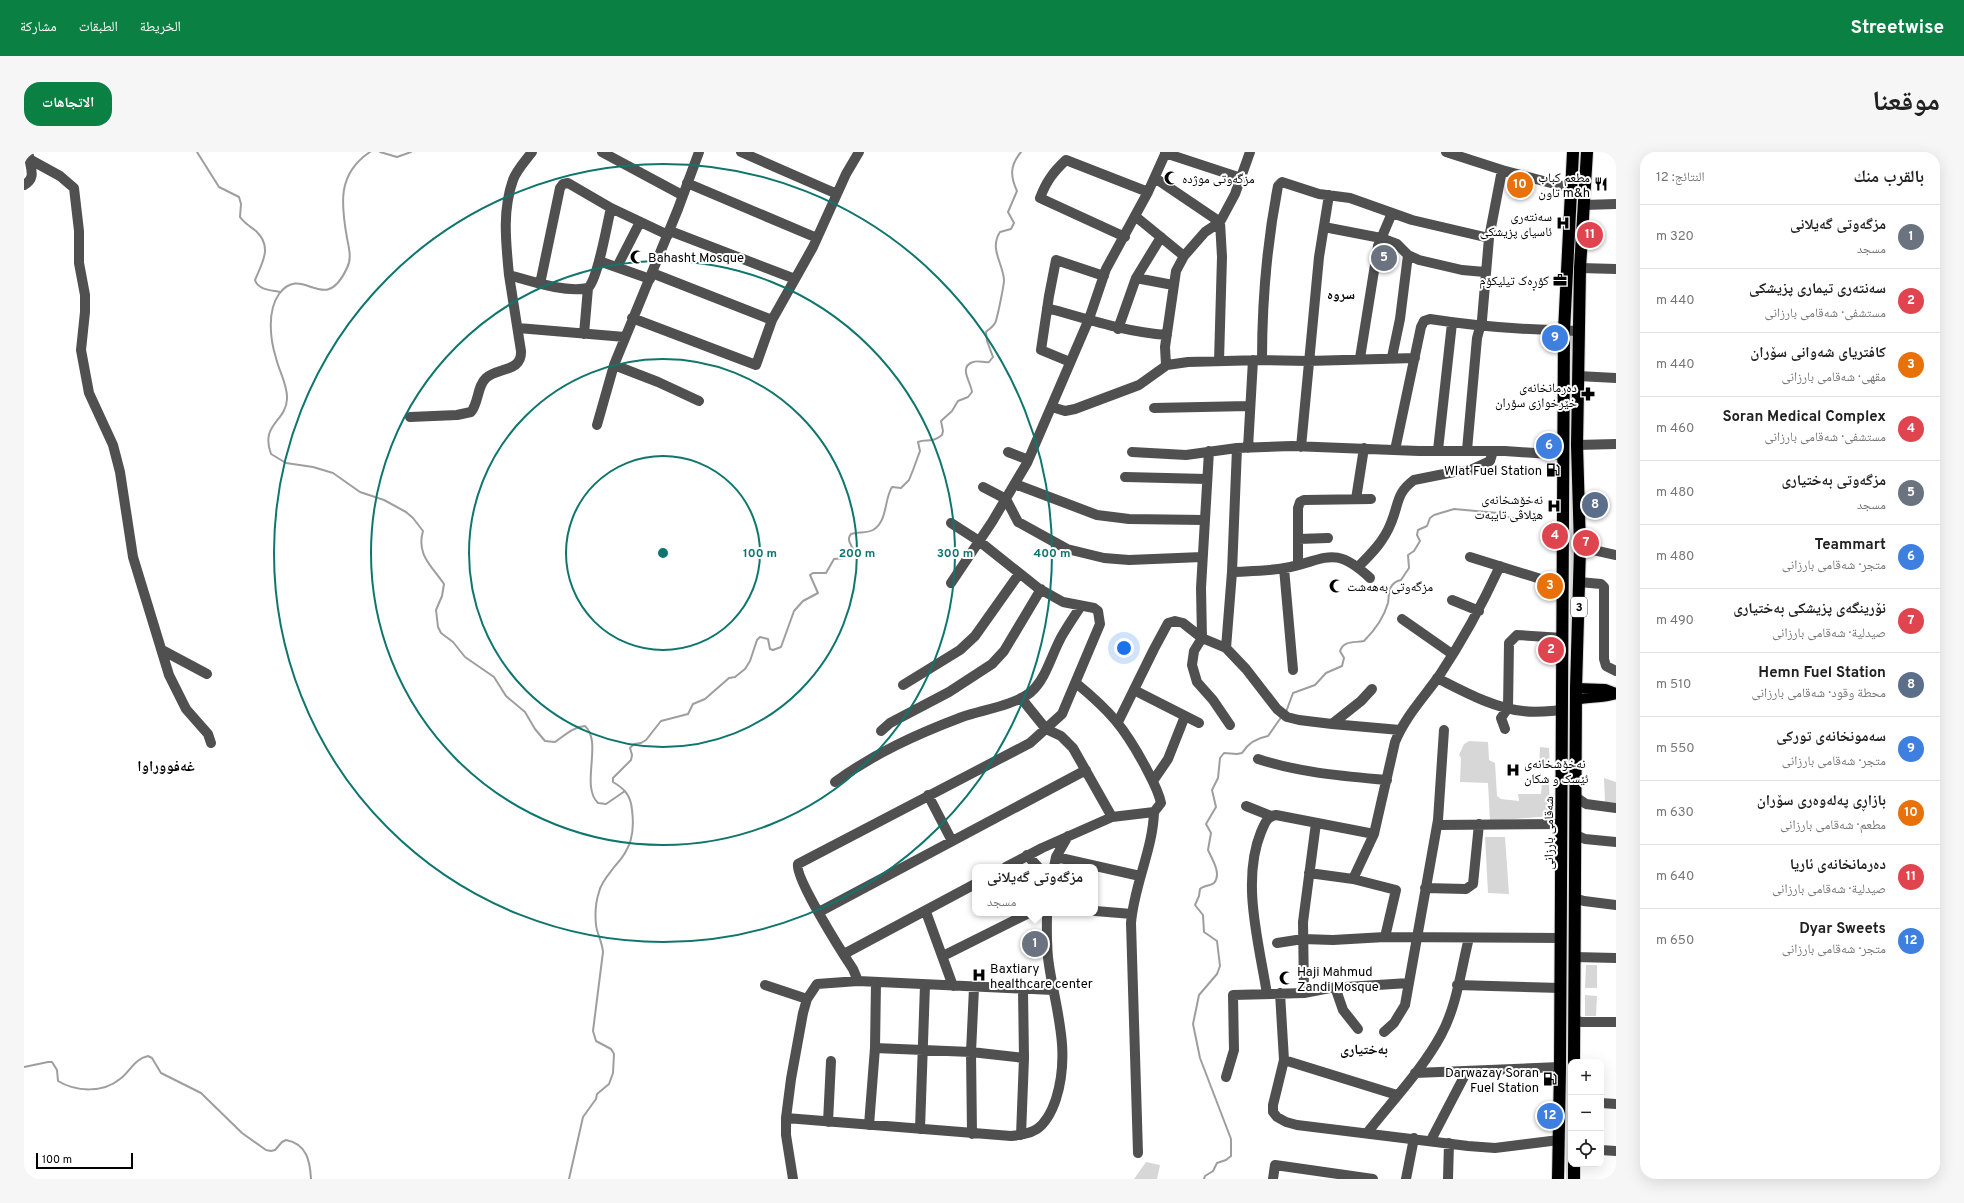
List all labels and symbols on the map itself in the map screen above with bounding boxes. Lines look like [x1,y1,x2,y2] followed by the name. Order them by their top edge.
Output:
[1163,170,1179,186] mosque icon: مزگەوتی موژدە
[1507,170,1533,200] pin: 10
[1538,171,1590,202] place label: مطعم كباب تاون m&h
[1182,172,1255,188] place label: مزگەوتی موژدە
[1593,176,1609,192] restaurant icon: مطعم كباب تاون m&h
[1480,210,1552,241] place label: سەنتەری ئاسیای پزیشکی
[1555,215,1571,231] hospital icon: سەنتەری ئاسیای پزیشکی
[1577,220,1603,250] pin: 11
[1371,243,1397,273] pin: 5
[629,249,645,265] mosque icon: Bahasht Mosque
[648,251,744,267] place label: Bahasht Mosque
[1552,272,1568,288] office icon: کۆڕەک تیلیکۆم
[1479,274,1550,291] place label: کۆڕەک تیلیکۆم
[1327,287,1355,304] district label: سروە
[1542,323,1568,353] pin: 9
[1495,381,1577,412] place label: دەرمانخانەی خێرخوازی سۆران
[1580,386,1596,402] pharmacy icon: دەرمانخانەی خێرخوازی سۆران
[1536,431,1562,461] pin: 6
[1545,462,1561,478] fuel station icon: Wlat Fuel Station
[1444,464,1542,480] place label: Wlat Fuel Station
[1582,490,1608,520] pin: 8
[1474,493,1543,524] place label: نەخۆشخانەی هێلاڤی تایبەت
[1546,498,1562,514] hospital icon: نەخۆشخانەی هێلاڤی تایبەت
[1542,521,1568,551] pin: 4
[1573,528,1599,558] pin: 7
[656,546,670,560] centre of rings
[743,546,777,562] text: 100 m
[839,546,875,562] text: 200 m
[937,546,973,562] text: 300 m
[1033,546,1071,562] text: 400 m
[1537,571,1563,601] pin: 3
[1328,578,1344,594] mosque icon: مزگەوتی بەهەشت
[1347,580,1433,596] place label: مزگەوتی بەهەشت
[1571,597,1587,617] road number: 3
[1538,635,1564,665] pin: 2
[1114,638,1134,658] your location
[1524,757,1589,788] place label: نەخۆشخانەی ئێسک و شکان
[137,758,195,777] district label: غەفووراوا
[1505,762,1521,778] hospital icon: نەخۆشخانەی ئێسک و شکان
[1542,796,1558,870] street label: شەقامی بارزانی
[1022,929,1048,959] pin: 1
[990,962,1093,993] place label: Baxtiary healthcare center
[1297,965,1379,996] place label: Haji Mahmud Zandi Mosque
[971,967,987,983] hospital icon: Baxtiary healthcare center
[1278,970,1294,986] mosque icon: Haji Mahmud Zandi Mosque
[1340,1042,1388,1059] district label: بەختیاری
[1445,1066,1539,1097] place label: Darwazay Soran Fuel Station
[1542,1071,1558,1087] fuel station icon: Darwazay Soran Fuel Station
[1537,1101,1563,1131] pin: 12
[36,1151,133,1170] scale bar

